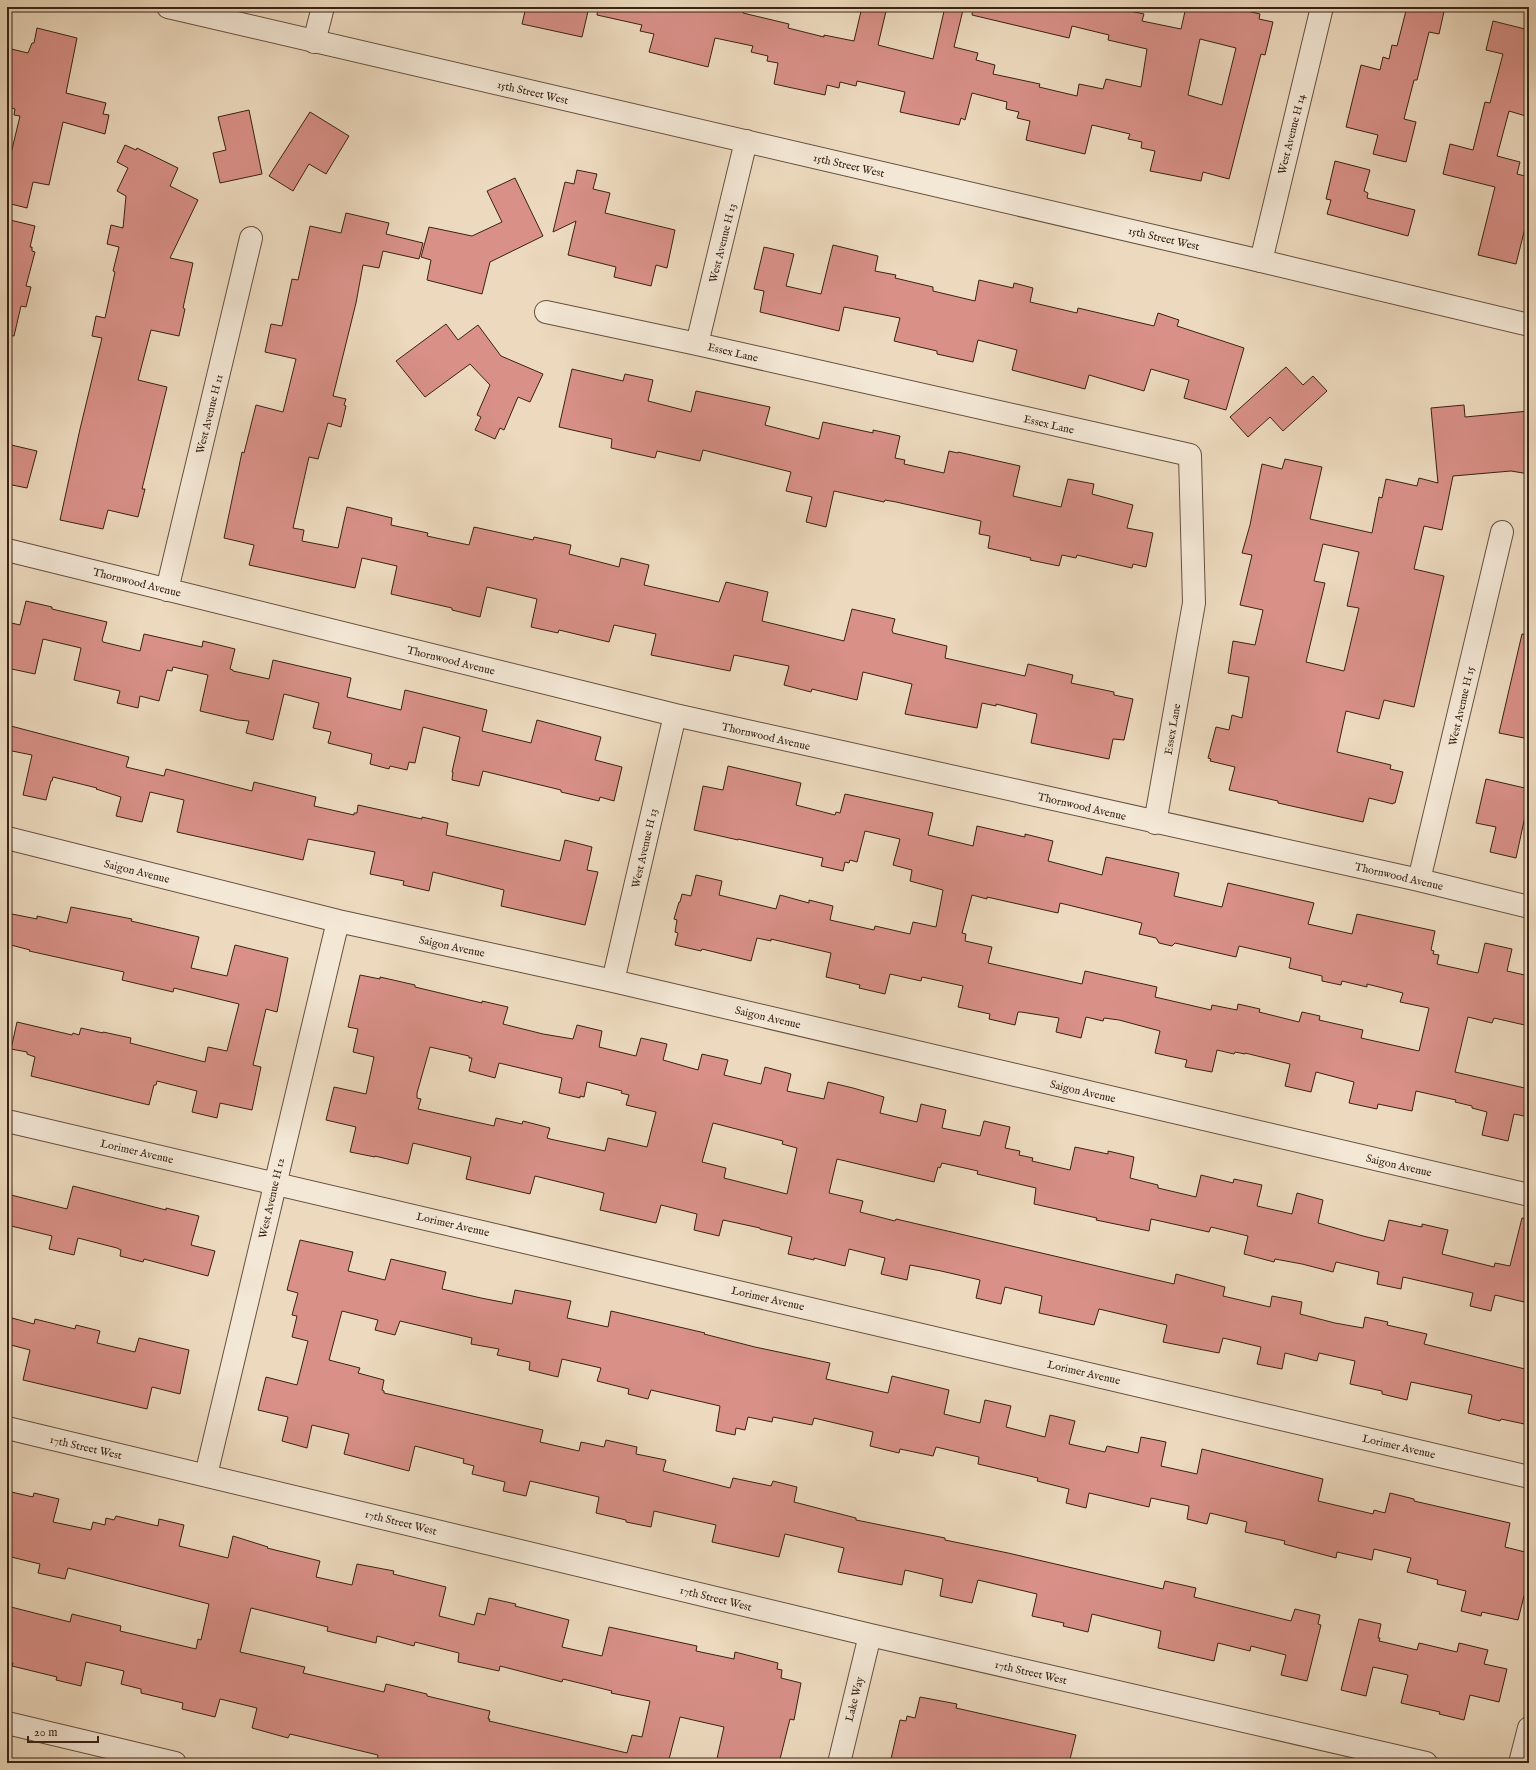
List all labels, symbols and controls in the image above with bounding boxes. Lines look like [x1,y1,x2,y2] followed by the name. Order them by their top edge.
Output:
[496,78,570,108] street label: 15th Street West
[1275,92,1309,176] street label: West Avenue H 14
[812,151,886,181] street label: 15th Street West
[706,202,740,284] street label: West Avenue H 13
[1127,224,1201,254] street label: 15th Street West
[706,340,760,366] street label: Essex Lane
[193,373,227,455] street label: West Avenue H 11
[1022,412,1076,438] street label: Essex Lane
[91,565,182,601] street label: Thornwood Avenue
[405,643,496,679] street label: Thornwood Avenue
[1446,665,1478,747] street label: West Avenue H 15
[1162,703,1184,756] street label: Essex Lane
[720,720,811,754] street label: Thornwood Avenue
[1036,790,1127,824] street label: Thornwood Avenue
[629,807,661,889] street label: West Avenue H 13
[103,857,171,887] street label: Saigon Avenue
[1353,860,1444,894] street label: Thornwood Avenue
[418,933,486,961] street label: Saigon Avenue
[734,1004,802,1032] street label: Saigon Avenue
[1049,1078,1117,1106] street label: Saigon Avenue
[99,1137,175,1167] street label: Lorimer Avenue
[1365,1152,1433,1180] street label: Saigon Avenue
[256,1157,288,1240] street label: West Avenue H 12
[415,1210,491,1240] street label: Lorimer Avenue
[730,1284,806,1314] street label: Lorimer Avenue
[1046,1358,1122,1388] street label: Lorimer Avenue
[1361,1432,1437,1462] street label: Lorimer Avenue
[48,1433,123,1463] street label: 17th Street West
[363,1507,438,1539] street label: 17th Street West
[678,1583,753,1615] street label: 17th Street West
[993,1658,1068,1688] street label: 17th Street West
[843,1675,867,1723] street label: Lake Way
[28,1718,98,1744] scale bar
[34,1725,57,1740] text: 20 m

